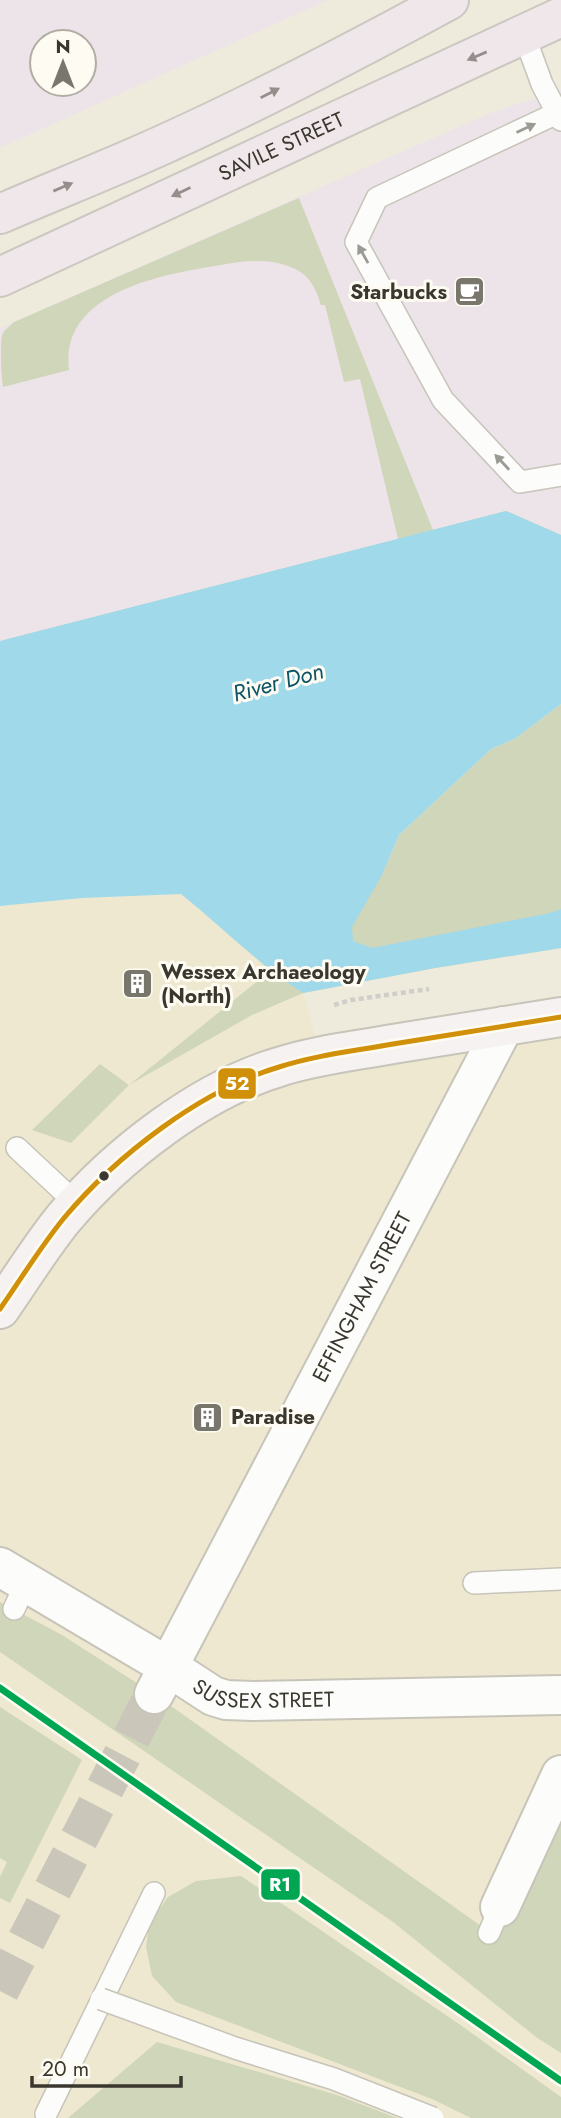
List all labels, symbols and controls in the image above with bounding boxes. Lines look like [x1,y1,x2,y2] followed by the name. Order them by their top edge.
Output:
[28,28,98,98] north arrow
[55,33,71,60] text: N
[466,50,487,61] one-way arrow
[260,87,280,98] one-way arrow
[213,104,349,189] street label: SAVILE STREET
[515,122,536,133] one-way arrow
[53,182,74,193] one-way arrow
[171,186,191,198] one-way arrow
[357,245,369,264] one-way arrow
[453,275,487,309] cafe icon: Starbucks
[350,277,447,307] place label: Starbucks
[494,454,510,471] one-way arrow
[229,654,327,710] water label: River Don
[161,957,367,1011] place label: Wessex Archaeology (North)
[121,967,155,1001] building icon: Wessex Archaeology (North)
[217,1067,257,1100] line badge: 52
[225,1070,249,1097] text: 52
[97,1169,111,1183] unlabelled marker
[305,1207,419,1388] street label: EFFINGHAM STREET
[191,1400,225,1434] building icon: Paradise
[231,1402,315,1432] place label: Paradise
[187,1672,334,1716] street label: SUSSEX STREET
[260,1868,301,1901] line badge: R1
[269,1871,291,1898] text: R1
[32,2044,180,2088] scale bar
[42,2054,89,2084] text: 20 m

